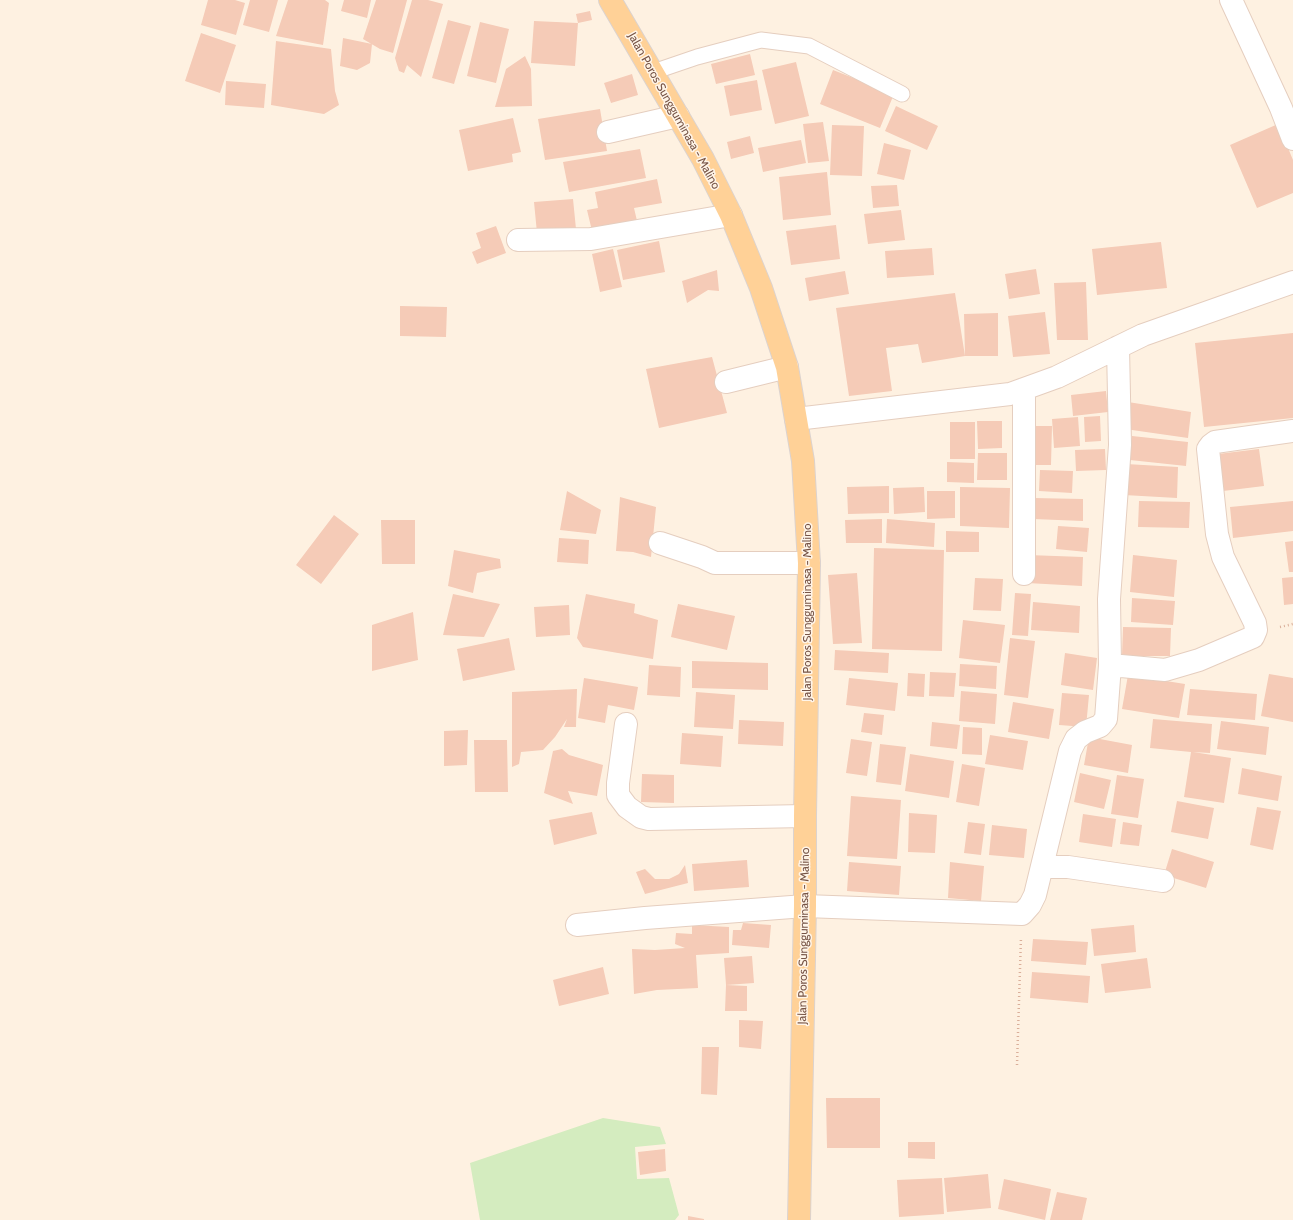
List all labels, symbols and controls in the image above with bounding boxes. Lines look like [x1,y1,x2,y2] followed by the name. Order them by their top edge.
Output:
[625,30,723,192] street label: Jalan Poros Sungguminasa - Malino
[800,524,814,700] street label: Jalan Poros Sungguminasa - Malino
[795,847,813,1025] street label: Jalan Poros Sungguminasa - Malino

